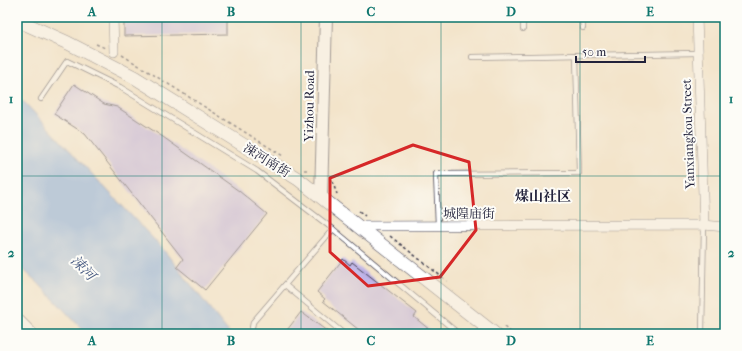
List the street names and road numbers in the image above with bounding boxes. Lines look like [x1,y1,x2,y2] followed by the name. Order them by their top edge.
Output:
[301,69,317,143] street label: Yizhou Road
[679,78,697,190] street label: Yanxiangkou Street
[241,140,293,180] street label: 涑河南街
[443,206,495,221] street label: 城隍庙街

